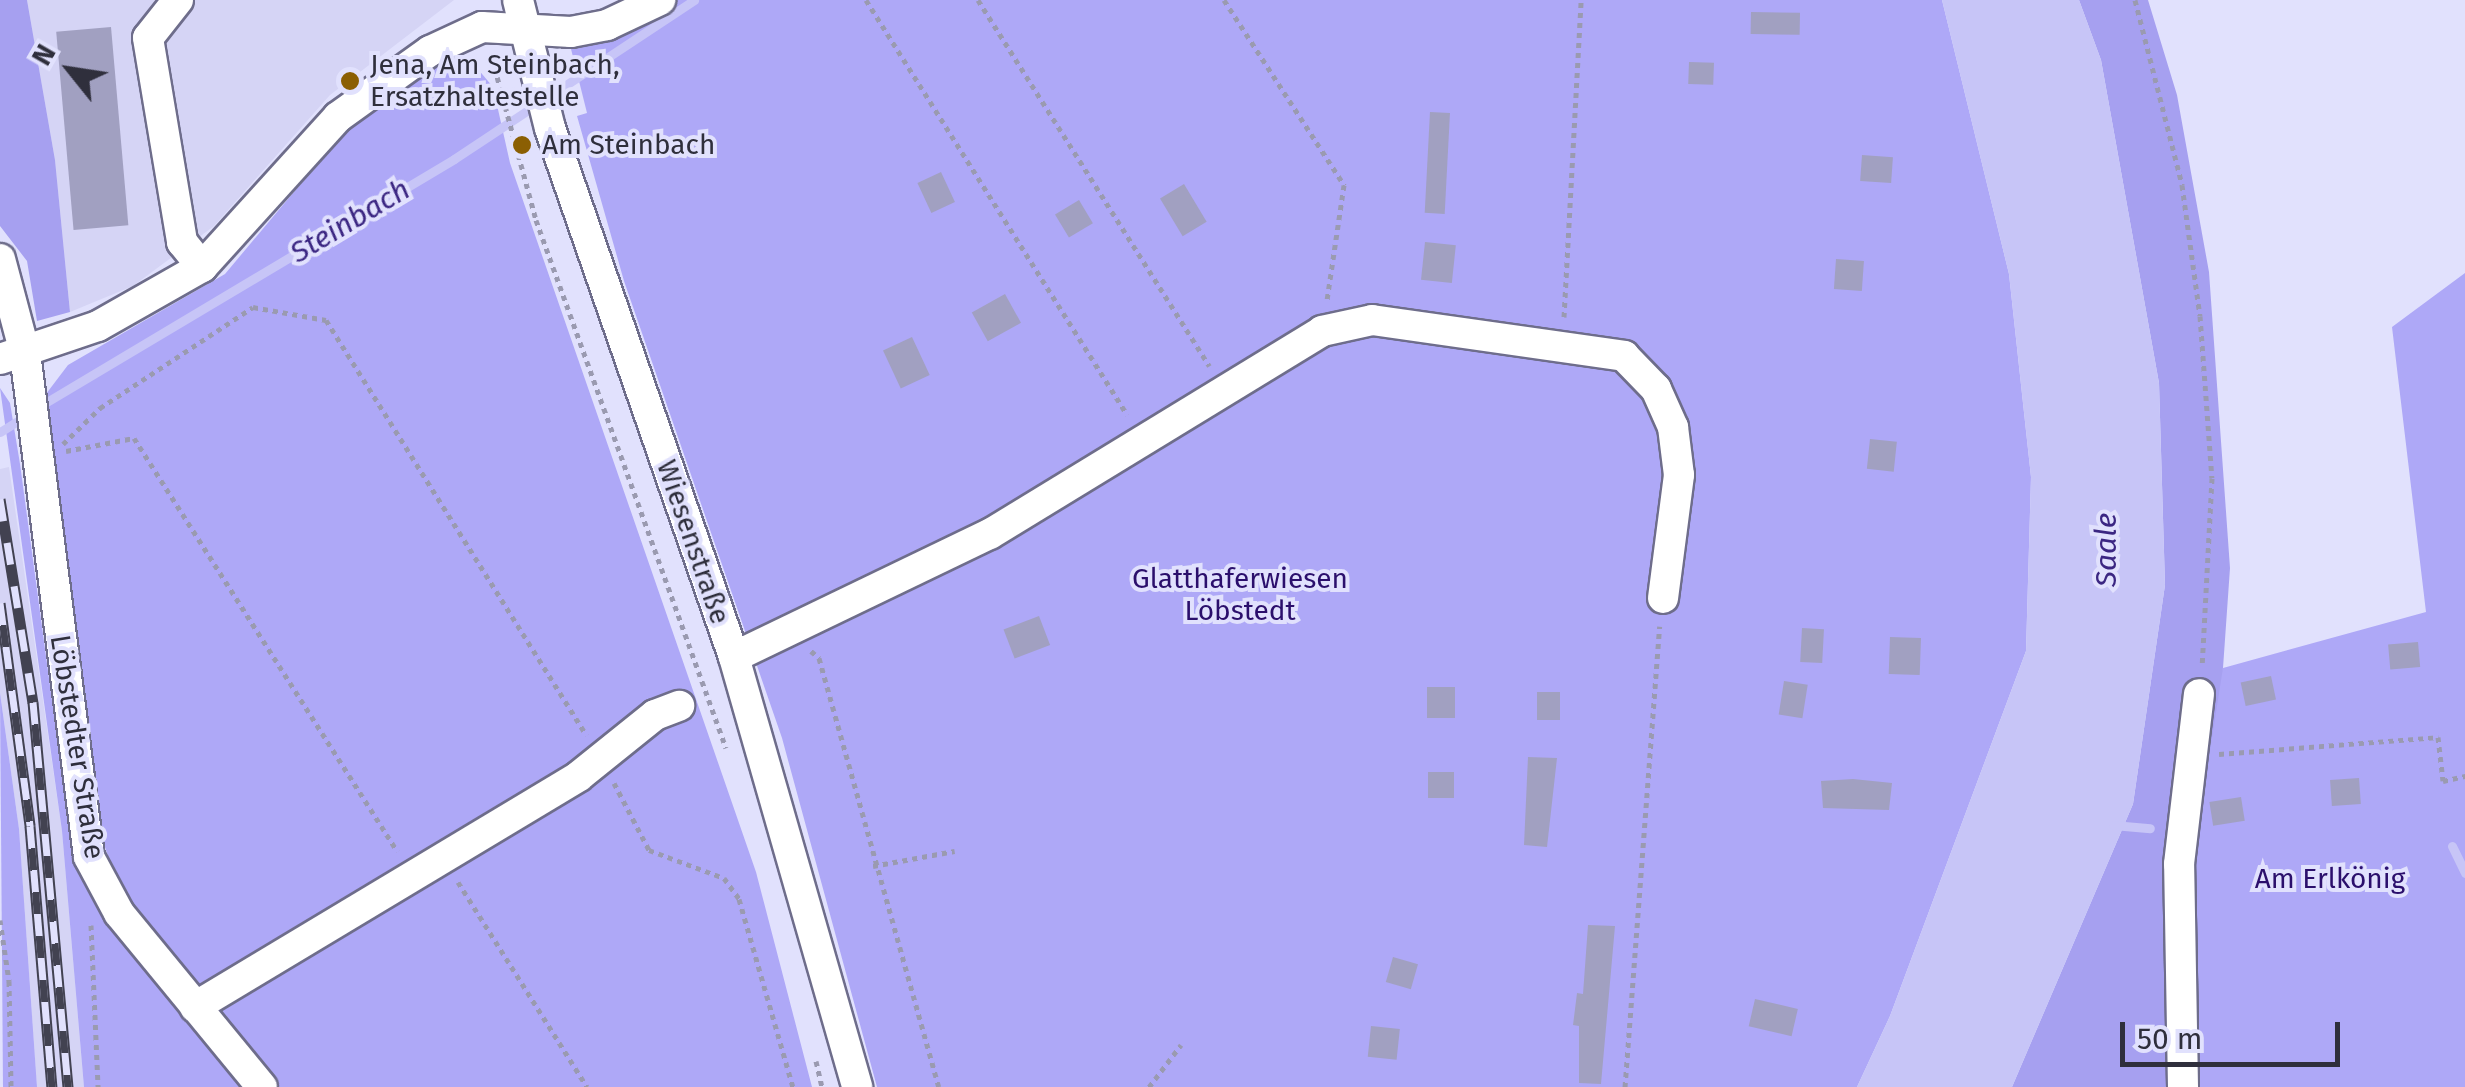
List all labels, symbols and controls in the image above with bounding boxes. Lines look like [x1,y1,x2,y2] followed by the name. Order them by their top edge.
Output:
[20,20,120,120] north arrow
[25,38,63,71] text: N
[370,48,620,114] place label: Jena, Am Steinbach, Ersatzhaltestelle
[339,70,361,92] marker: Jena, Am Steinbach, Ersatzhaltestelle
[542,128,715,162] place label: Am Steinbach
[511,134,533,156] marker: Am Steinbach
[284,171,416,271] water label: Steinbach
[649,456,737,628] street label: Wiesenstraße
[2088,513,2124,587] water label: Saale
[1132,562,1348,628] park label: Glatthaferwiesen Löbstedt
[43,633,111,861] street label: Löbstedter Straße
[2255,862,2405,896] park label: Am Erlkönig
[2125,1002,2345,1064] scale bar
[2137,1021,2202,1057] text: 50 m

